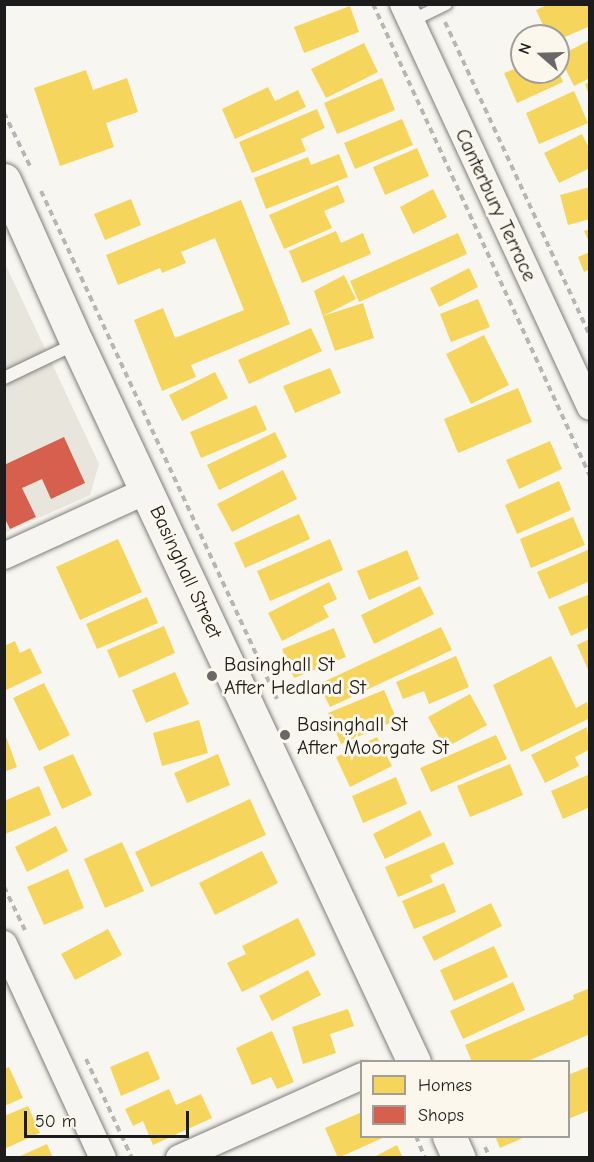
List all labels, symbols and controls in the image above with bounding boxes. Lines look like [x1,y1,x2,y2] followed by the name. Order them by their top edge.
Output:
[510,24,570,84] north arrow
[515,41,535,57] text: N
[450,125,542,285] street label: Canterbury Terrace
[145,502,227,642] street label: Basinghall Street
[224,652,366,699] place label: Basinghall St After Hedland St
[205,669,219,683] marker: Basinghall St After Hedland St
[297,712,449,759] place label: Basinghall St After Moorgate St
[278,728,292,742] marker: Basinghall St After Moorgate St
[360,1060,570,1138] legend
[418,1075,472,1096] text: Homes
[27,1099,192,1137] scale bar
[418,1105,464,1126] text: Shops
[35,1111,77,1132] text: 50 m

